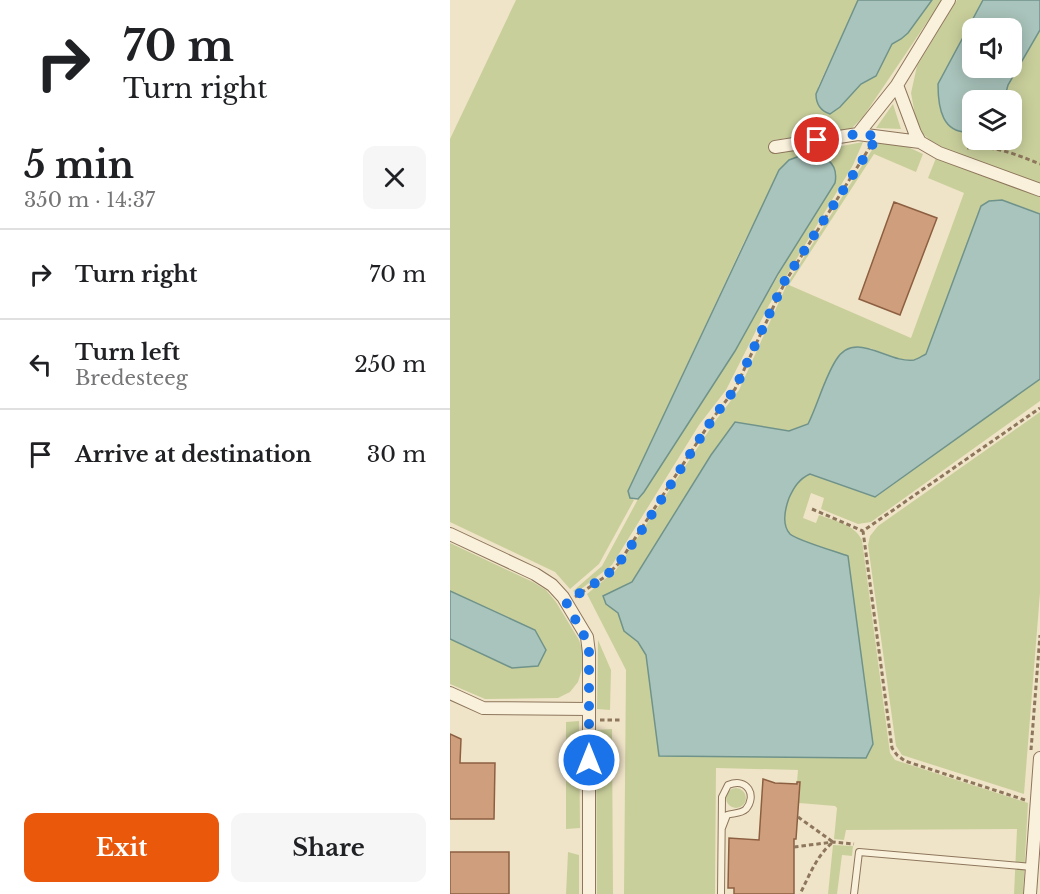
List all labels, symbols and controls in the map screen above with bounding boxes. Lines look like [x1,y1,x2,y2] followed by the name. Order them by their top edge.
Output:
[962,18,1022,150] map controls
[962,18,1022,78] button: sound
[123,20,234,72] text: 70 m
[24,24,102,102] icon: right
[123,72,267,105] text: Turn right
[962,90,1022,150] button: layers
[791,114,842,165] pin
[800,123,833,156] icon: arrive
[24,143,134,188] text: 5 min
[363,146,426,209] button: close
[24,188,155,212] text: 350 m · 14:37
[24,258,57,291] icon: right
[75,261,197,288] text: Turn right
[369,261,426,288] text: 70 m
[75,339,180,366] text: Turn left
[24,348,57,381] icon: left
[354,351,426,378] text: 250 m
[75,366,188,390] text: Bredesteeg
[24,438,57,471] icon: arrive
[75,441,312,468] text: Arrive at destination
[367,441,426,468] text: 30 m
[557,728,621,792] position arrow
[24,813,219,882] button: Exit
[231,813,426,882] button: Share

